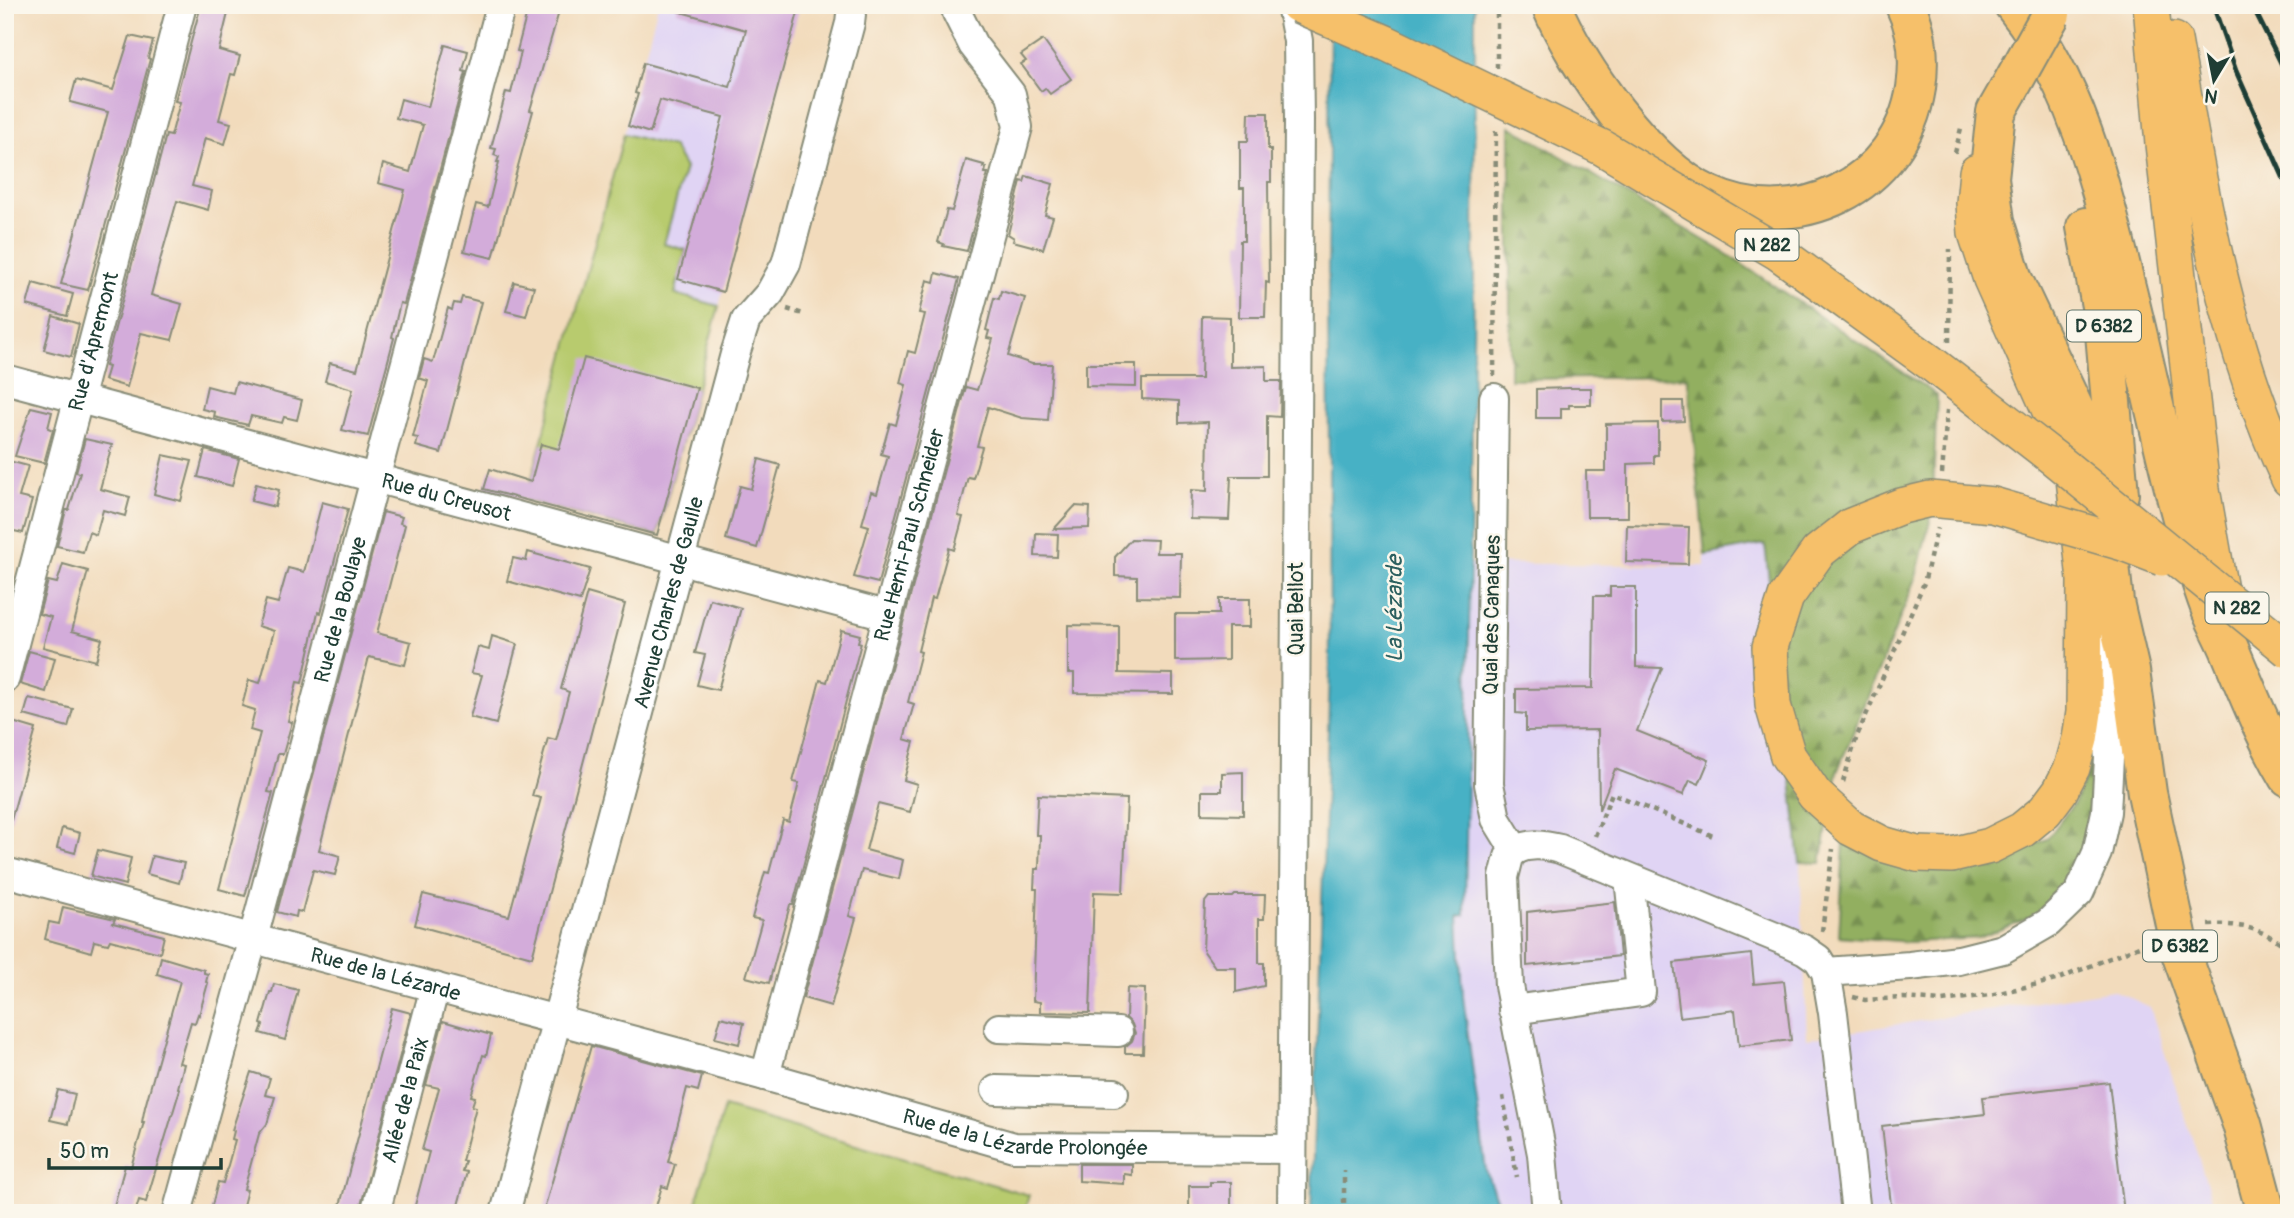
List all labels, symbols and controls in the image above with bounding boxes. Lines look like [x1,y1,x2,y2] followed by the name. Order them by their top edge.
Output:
[2178,46,2248,116] north arrow
[2203,83,2220,109] text: N
[1736,230,1798,260] road number: N 282
[62,268,125,414] street label: Rue d'Apremont
[2067,310,2141,342] road number: D 6382
[868,425,951,644] street label: Rue Henri-Paul Schneider
[379,467,515,528] street label: Rue du Creusot
[627,493,710,711] street label: Avenue Charles de Gaulle
[308,533,373,686] street label: Rue de la Boulaye
[1477,534,1507,695] street label: Quai des Canaques
[1380,553,1409,663] water label: La Lézarde
[1283,562,1310,656] street label: Quai Bellot
[2206,593,2268,624] road number: N 282
[2143,930,2217,962] road number: D 6382
[308,941,464,1007] street label: Rue de la Lézarde
[375,1034,435,1166] street label: Allée de la Paix
[900,1102,1148,1161] street label: Rue de la Lézarde Prolongée
[49,1127,220,1171] scale bar
[60,1138,109,1165] text: 50 m

